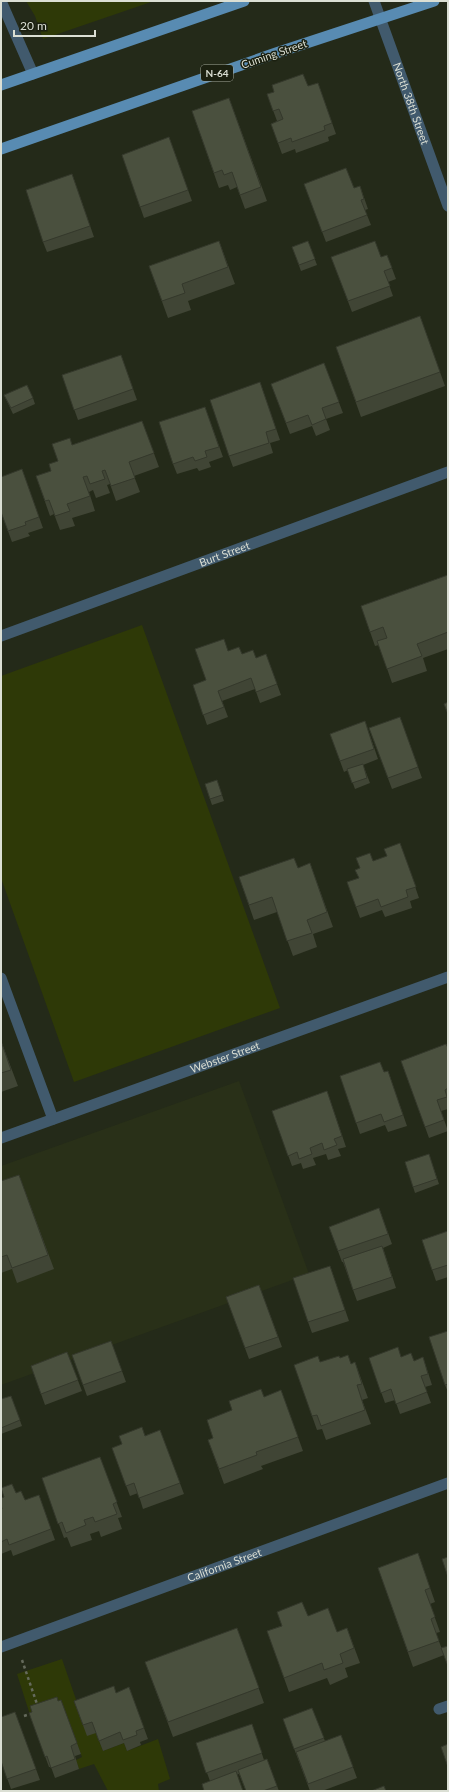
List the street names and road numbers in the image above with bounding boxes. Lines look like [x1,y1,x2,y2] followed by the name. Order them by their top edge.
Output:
[239,36,308,71] street label: Cuming Street
[391,61,432,146] street label: North 38th Street
[201,65,233,81] road number: N-64
[197,538,251,569] street label: Burt Street
[188,1038,261,1075] street label: Webster Street
[185,1545,263,1584] street label: California Street

